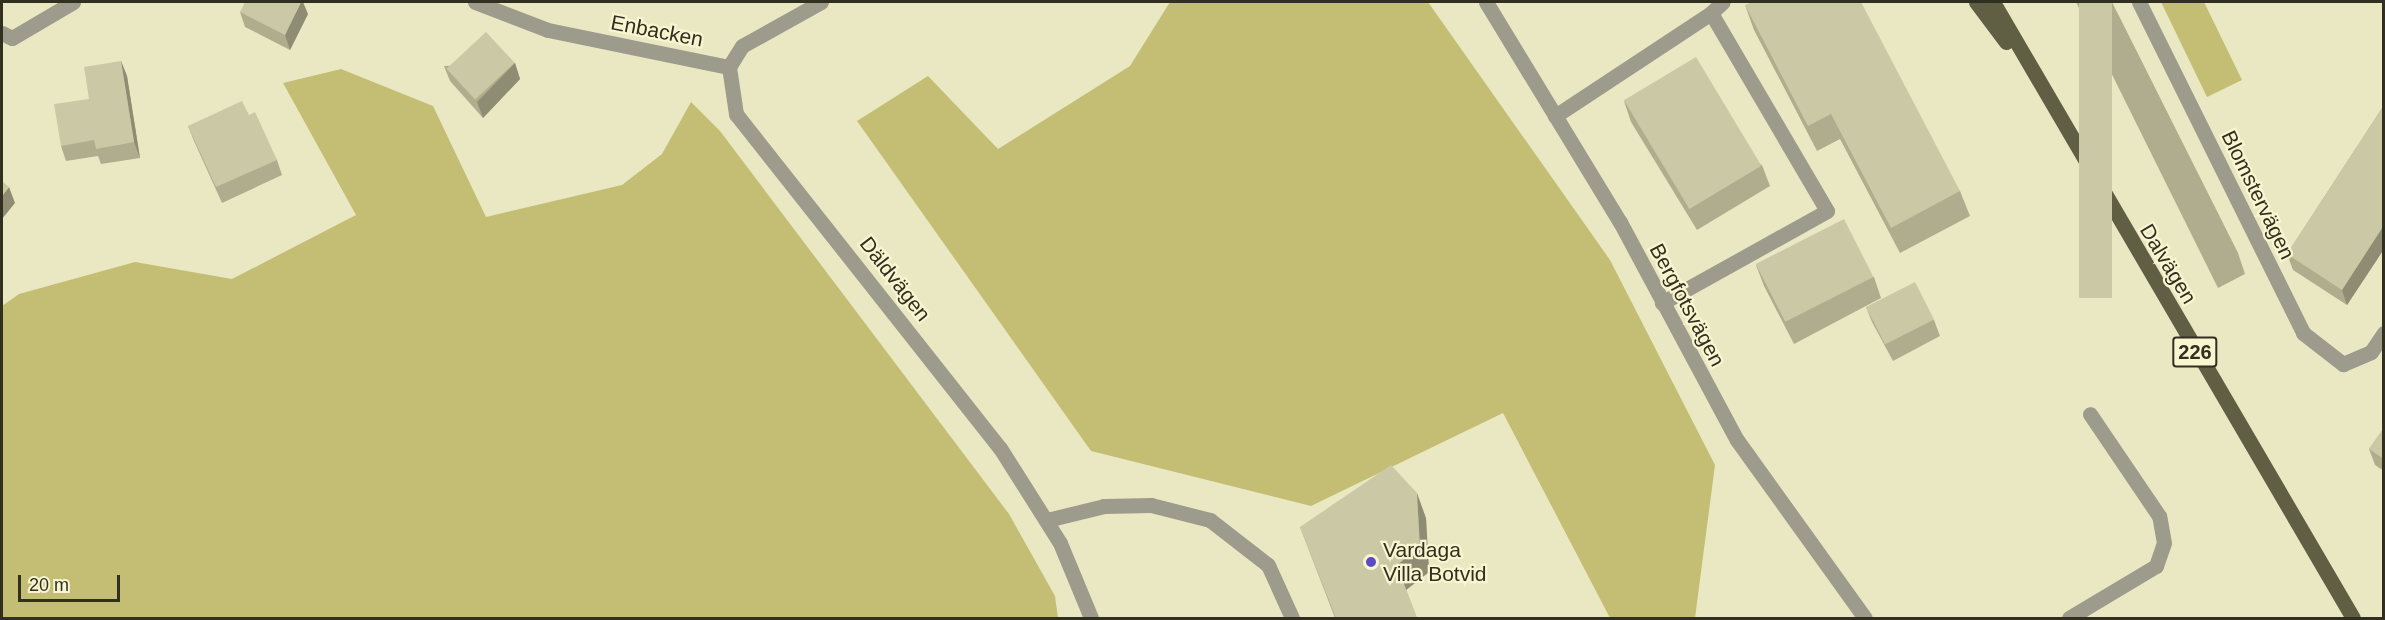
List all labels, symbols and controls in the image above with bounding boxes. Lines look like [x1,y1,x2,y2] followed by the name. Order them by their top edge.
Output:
[609,10,705,52] street label: Enbacken
[2216,127,2300,263] street label: Blomstervägen
[2134,219,2202,309] street label: Dalvägen
[854,232,936,326] street label: Däldvägen
[1644,239,1730,371] street label: Bergfotsvägen
[2171,335,2219,369] road number: 226
[1383,537,1487,587] place label: Vardaga Villa Botvid
[1364,555,1378,569] marker: Vardaga Villa Botvid
[21,563,123,601] scale bar
[29,575,69,595] text: 20 m

